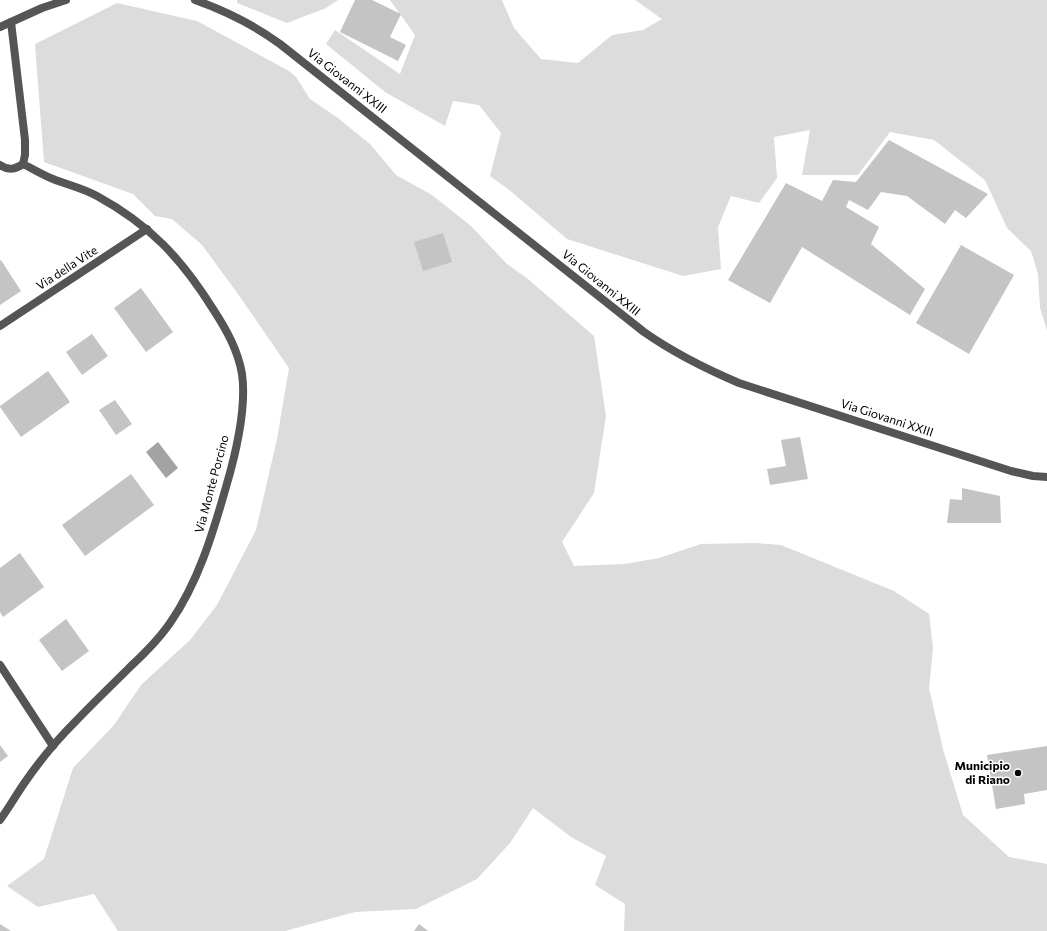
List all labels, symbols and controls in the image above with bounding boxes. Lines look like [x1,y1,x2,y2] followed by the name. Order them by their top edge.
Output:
[305,45,390,115] street label: Via Giovanni XXIII
[33,242,100,292] street label: Via della Vite
[560,246,644,318] street label: Via Giovanni XXIII
[839,395,935,439] street label: Via Giovanni XXIII
[191,433,231,534] street label: Via Monte Porcino
[955,758,1010,786] place label: Municipio di Riano
[1013,768,1023,778] marker: Municipio di Riano

